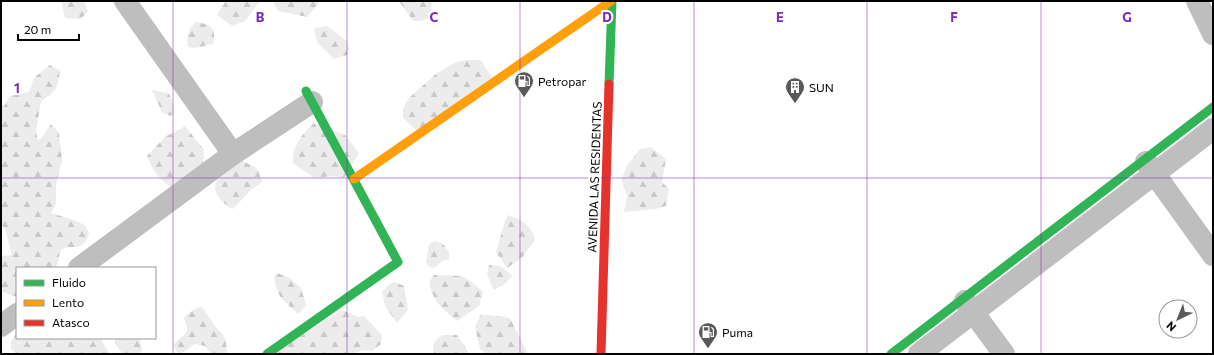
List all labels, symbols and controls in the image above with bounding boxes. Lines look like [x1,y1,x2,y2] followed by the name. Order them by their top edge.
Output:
[256,9,265,25] text: B
[430,9,439,25] text: C
[602,9,612,25] text: D
[776,9,784,25] text: E
[950,9,958,25] text: F
[1122,9,1132,25] text: G
[18,16,79,42] scale bar
[24,22,51,36] text: 20 m
[513,70,535,98] fuel station icon: Petropar
[538,74,587,88] place label: Petropar
[784,76,806,104] building icon: SUN
[14,80,20,96] text: 1
[809,80,834,94] place label: SUN
[584,101,604,253] street label: AVENIDA LAS RESIDENTAS
[16,267,156,339] legend
[52,275,86,289] text: Fluido
[52,295,84,309] text: Lento
[1158,299,1198,339] north arrow
[52,315,90,329] text: Atasco
[1163,319,1178,334] text: N
[697,321,719,349] fuel station icon: Puma
[722,325,753,339] place label: Puma

